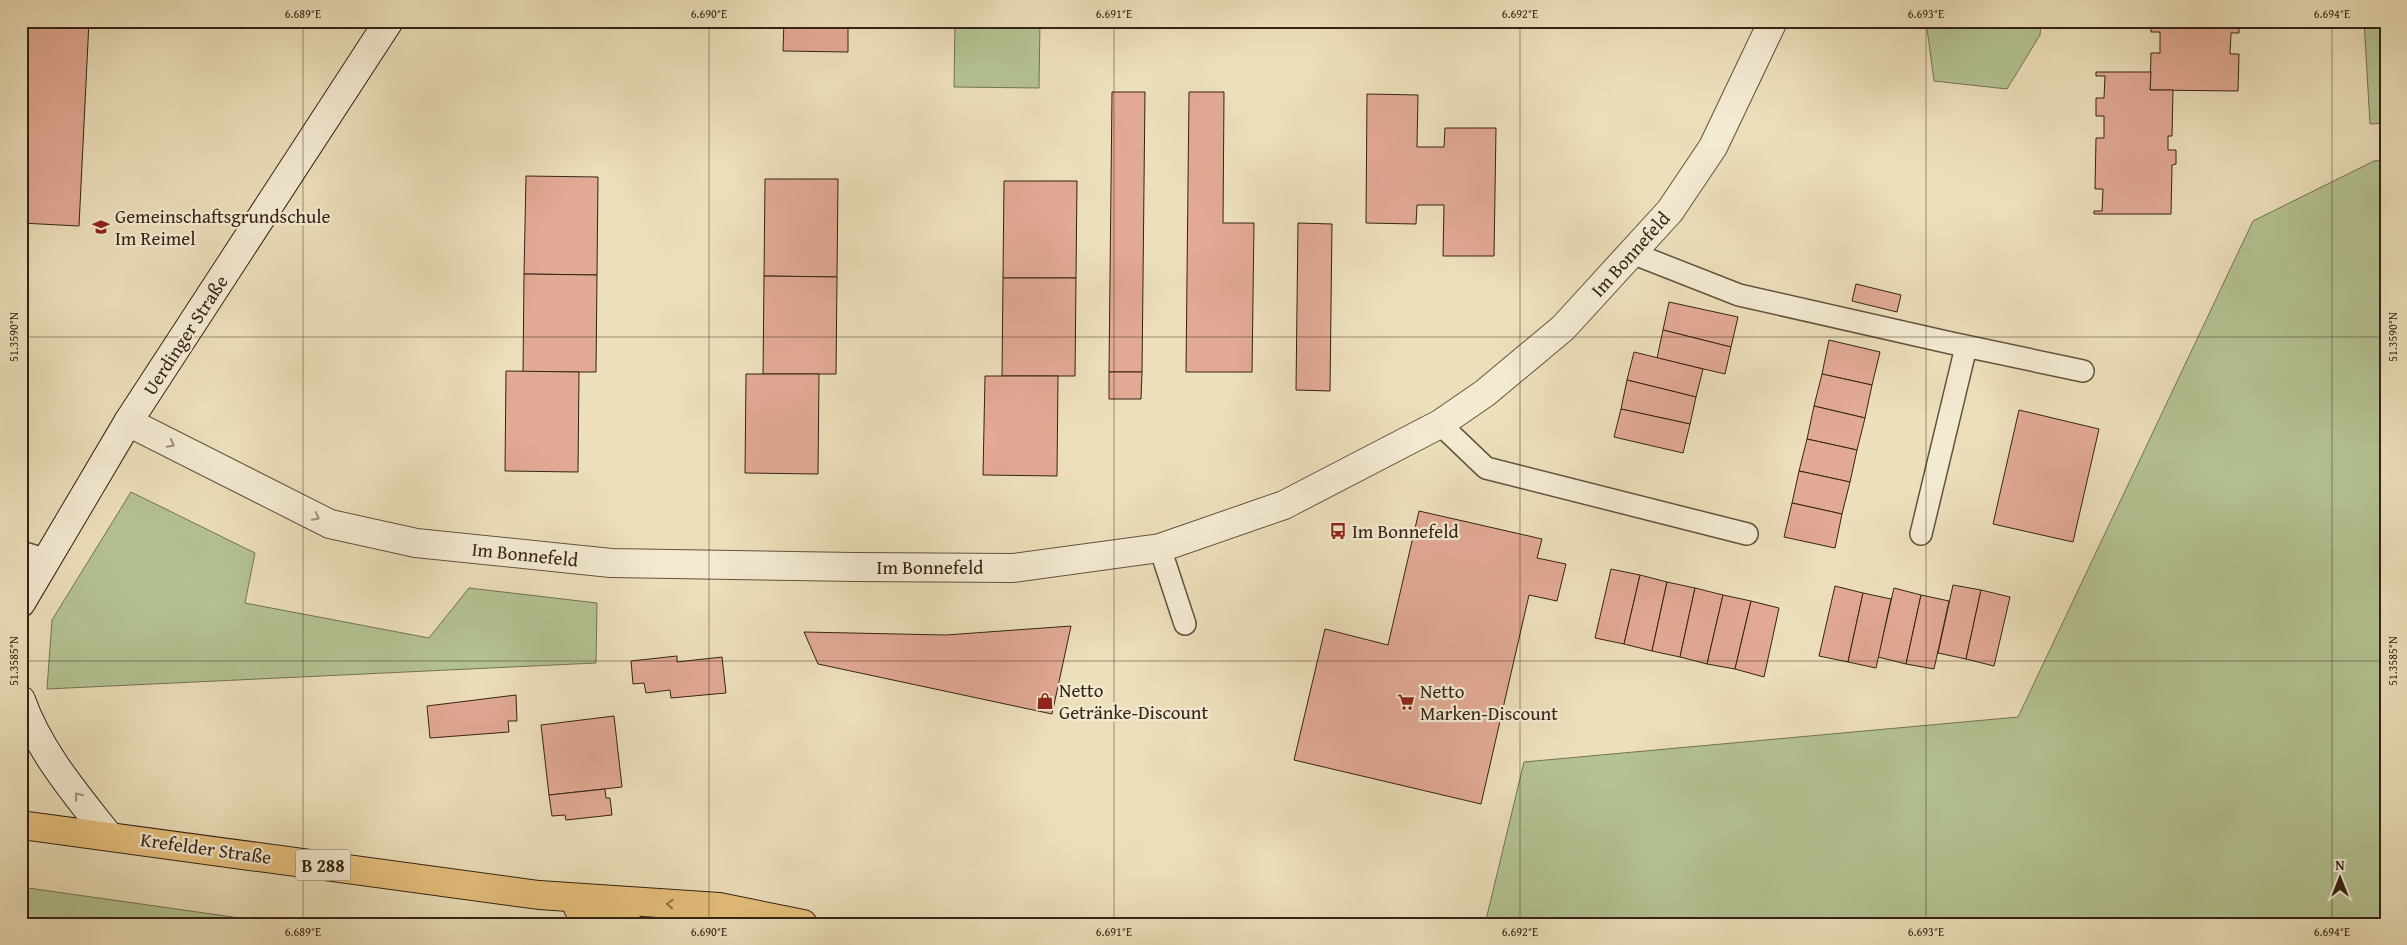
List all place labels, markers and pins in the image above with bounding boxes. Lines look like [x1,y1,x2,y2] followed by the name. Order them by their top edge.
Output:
[115,202,331,252] place label: Gemeinschaftsgrundschule Im Reimel
[91,217,111,237] school or university icon: Gemeinschaftsgrundschule Im Reimel
[1352,517,1460,545] place label: Im Bonnefeld
[1328,521,1348,541] bus stop icon: Im Bonnefeld
[1059,676,1208,726] place label: Netto Getränke-Discount
[1420,677,1558,727] place label: Netto Marken-Discount
[1035,691,1055,711] shop icon: Netto Getränke-Discount
[1396,692,1416,712] supermarket icon: Netto Marken-Discount

